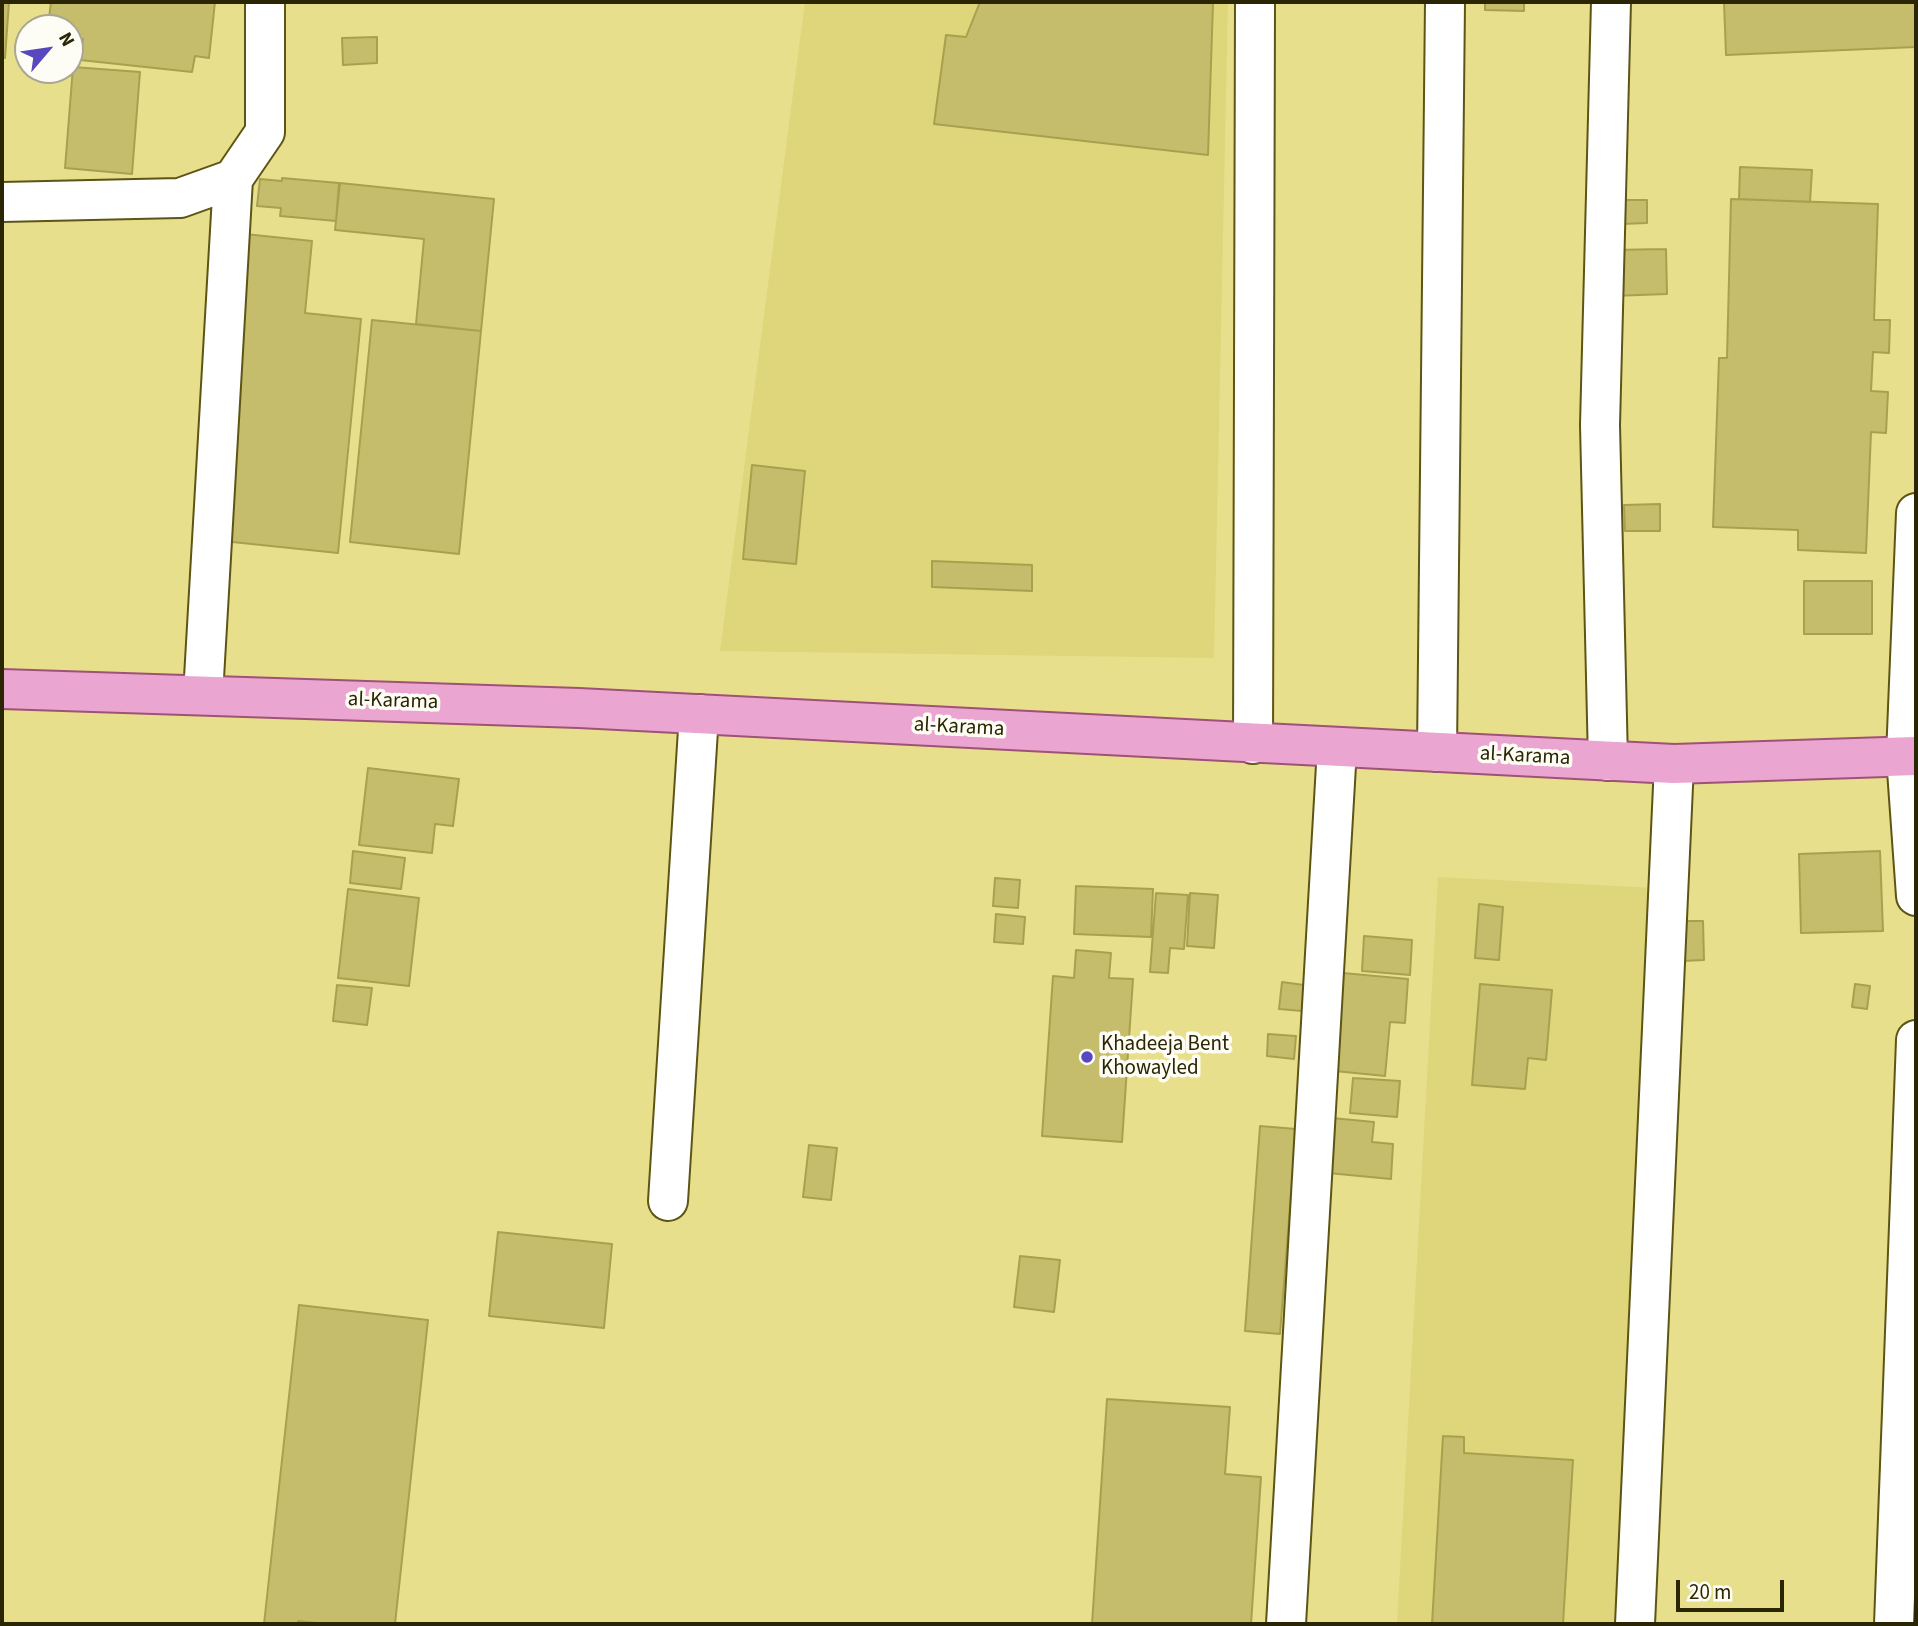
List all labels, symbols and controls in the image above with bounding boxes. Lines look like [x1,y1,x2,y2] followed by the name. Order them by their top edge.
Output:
[14,14,84,84] north arrow
[51,27,81,52] text: N
[347,688,439,716] street label: al-Karama
[913,713,1005,743] street label: al-Karama
[1479,742,1571,772] street label: al-Karama
[1101,1032,1229,1082] place label: Khadeeja Bent Khowayled
[1079,1049,1095,1065] marker: Khadeeja Bent Khowayled
[1680,1566,1788,1610] scale bar
[1689,1577,1731,1607] text: 20 m

